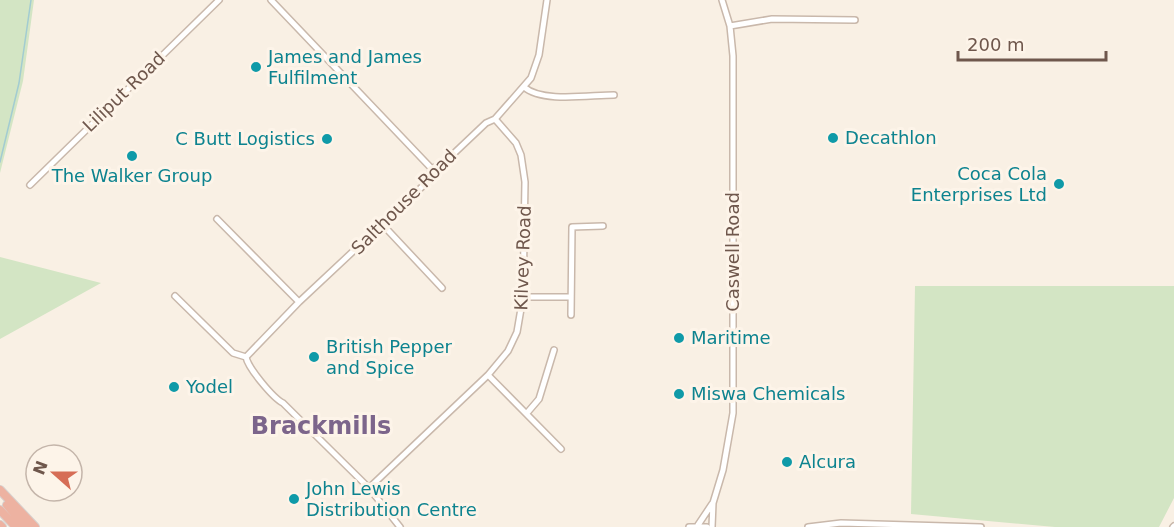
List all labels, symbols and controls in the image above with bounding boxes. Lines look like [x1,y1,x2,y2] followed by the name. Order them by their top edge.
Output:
[958,24,1106,62] scale bar
[967,34,1025,55] text: 200 m
[267,46,422,88] place label: James and James Fulfilment
[78,47,169,136] street label: Liliput Road
[249,60,263,74] marker: James and James Fulfilment
[845,127,937,148] place label: Decathlon
[175,128,315,149] place label: C Butt Logistics
[826,131,840,145] marker: Decathlon
[320,132,334,146] marker: C Butt Logistics
[347,145,460,258] street label: Salthouse Road
[125,149,139,163] marker: The Walker Group
[911,163,1047,205] place label: Coca Cola Enterprises Ltd
[51,165,212,186] place label: The Walker Group
[1052,177,1066,191] marker: Coca Cola Enterprises Ltd
[722,192,743,312] street label: Caswell Road
[510,205,535,311] street label: Kilvey Road
[691,327,771,348] place label: Maritime
[672,331,686,345] marker: Maritime
[326,336,453,378] place label: British Pepper and Spice
[307,350,321,364] marker: British Pepper and Spice
[185,376,233,397] place label: Yodel
[167,380,181,394] marker: Yodel
[691,383,845,404] place label: Miswa Chemicals
[672,387,686,401] marker: Miswa Chemicals
[251,412,391,440] district label: Brackmills
[24,443,84,503] north arrow
[799,451,856,472] place label: Alcura
[780,455,794,469] marker: Alcura
[29,458,52,477] text: N
[305,478,477,520] place label: John Lewis Distribution Centre
[287,492,301,506] marker: John Lewis Distribution Centre

